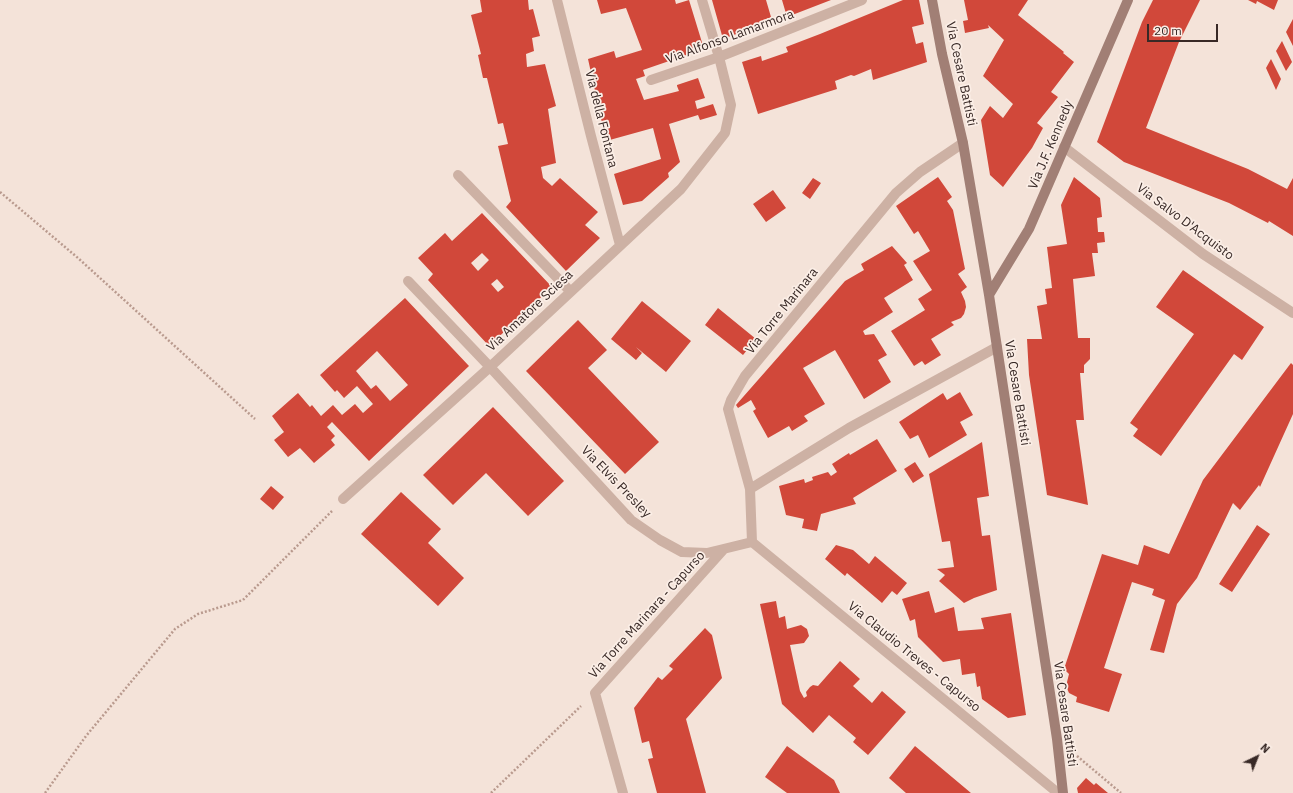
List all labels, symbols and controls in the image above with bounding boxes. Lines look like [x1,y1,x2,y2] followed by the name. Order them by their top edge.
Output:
[664,7,796,67] street label: Via Alfonso Lamarmora
[1149,16,1220,42] scale bar
[942,20,980,128] street label: Via Cesare Battisti
[1154,23,1182,38] text: 20 m
[581,68,621,170] street label: Via della Fontana
[1025,98,1077,192] street label: Via J.F. Kennedy
[1133,180,1237,264] street label: Via Salvo D'Acquisto
[743,265,821,357] street label: Via Torre Marinara
[484,267,576,355] street label: Via Amatore Sciesa
[1001,339,1033,447] street label: Via Cesare Battisti
[578,443,654,521] street label: Via Elvis Presley
[586,548,708,682] street label: Via Torre Marinara - Capurso
[844,599,984,715] street label: Via Claudio Treves - Capurso
[1050,660,1080,768] street label: Via Cesare Battisti
[1237,737,1277,777] north arrow
[1257,740,1273,756] text: N

